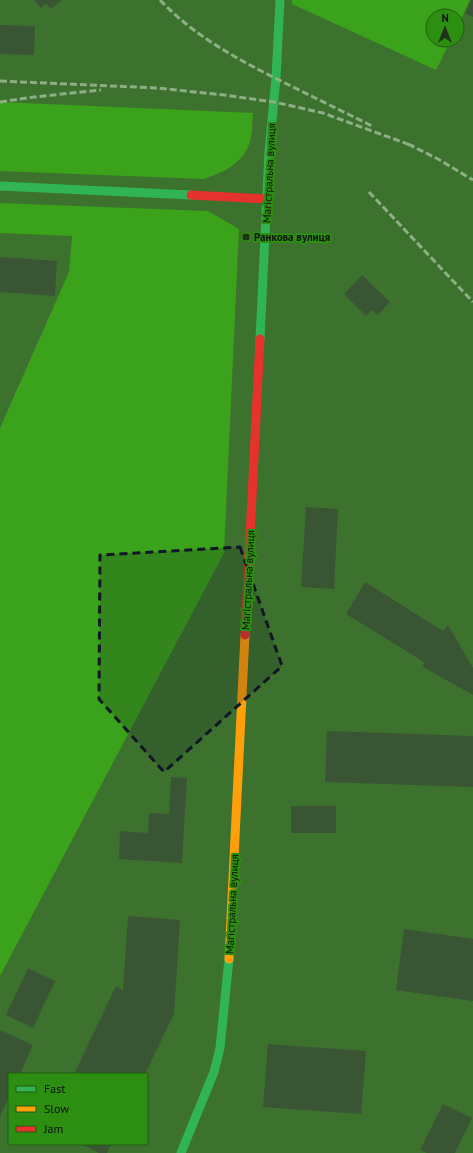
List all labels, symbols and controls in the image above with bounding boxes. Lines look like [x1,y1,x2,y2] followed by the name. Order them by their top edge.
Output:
[425,8,465,48] north arrow
[441,11,449,25] text: N
[259,123,279,223] street label: Магістральна вулиця
[254,230,330,244] place label: Ранкова вулиця
[241,232,251,242] marker: Ранкова вулиця
[238,530,258,630] street label: Магістральна вулиця
[222,854,242,954] street label: Магістральна вулиця
[8,1073,148,1145] legend
[44,1081,65,1096] text: Fast
[44,1101,69,1116] text: Slow
[43,1121,63,1136] text: Jam

